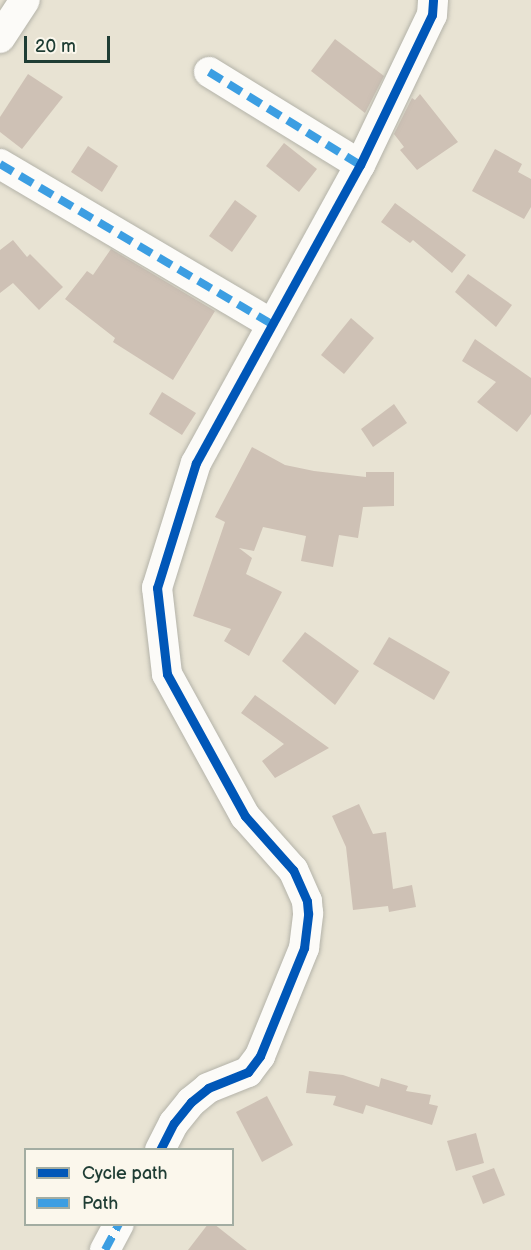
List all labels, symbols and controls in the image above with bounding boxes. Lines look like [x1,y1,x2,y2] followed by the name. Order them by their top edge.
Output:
[27,24,112,62] scale bar
[35,36,76,57] text: 20 m
[24,1148,234,1226] legend
[82,1163,168,1184] text: Cycle path
[82,1193,118,1214] text: Path

